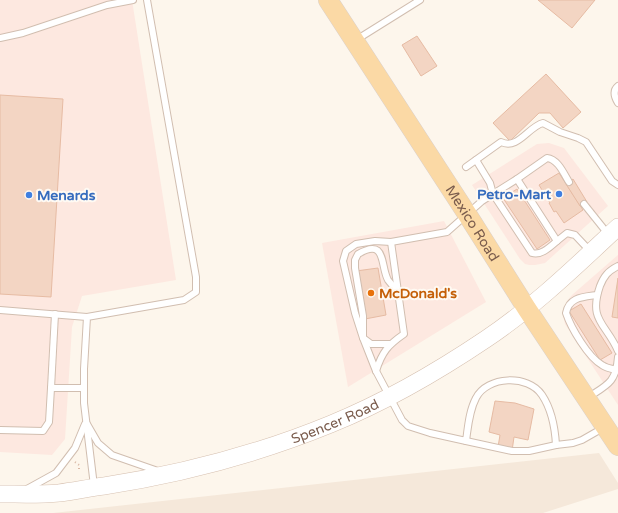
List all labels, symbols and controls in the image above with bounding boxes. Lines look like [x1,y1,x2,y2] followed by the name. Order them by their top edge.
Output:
[442,182,503,264] street label: Mexico Road
[477,186,552,203] place label: Petro-Mart
[37,187,96,204] place label: Menards
[554,189,564,199] marker: Petro-Mart
[24,190,34,200] marker: Menards
[379,285,457,302] place label: McDonald's
[366,288,376,298] marker: McDonald's
[289,395,381,447] street label: Spencer Road

